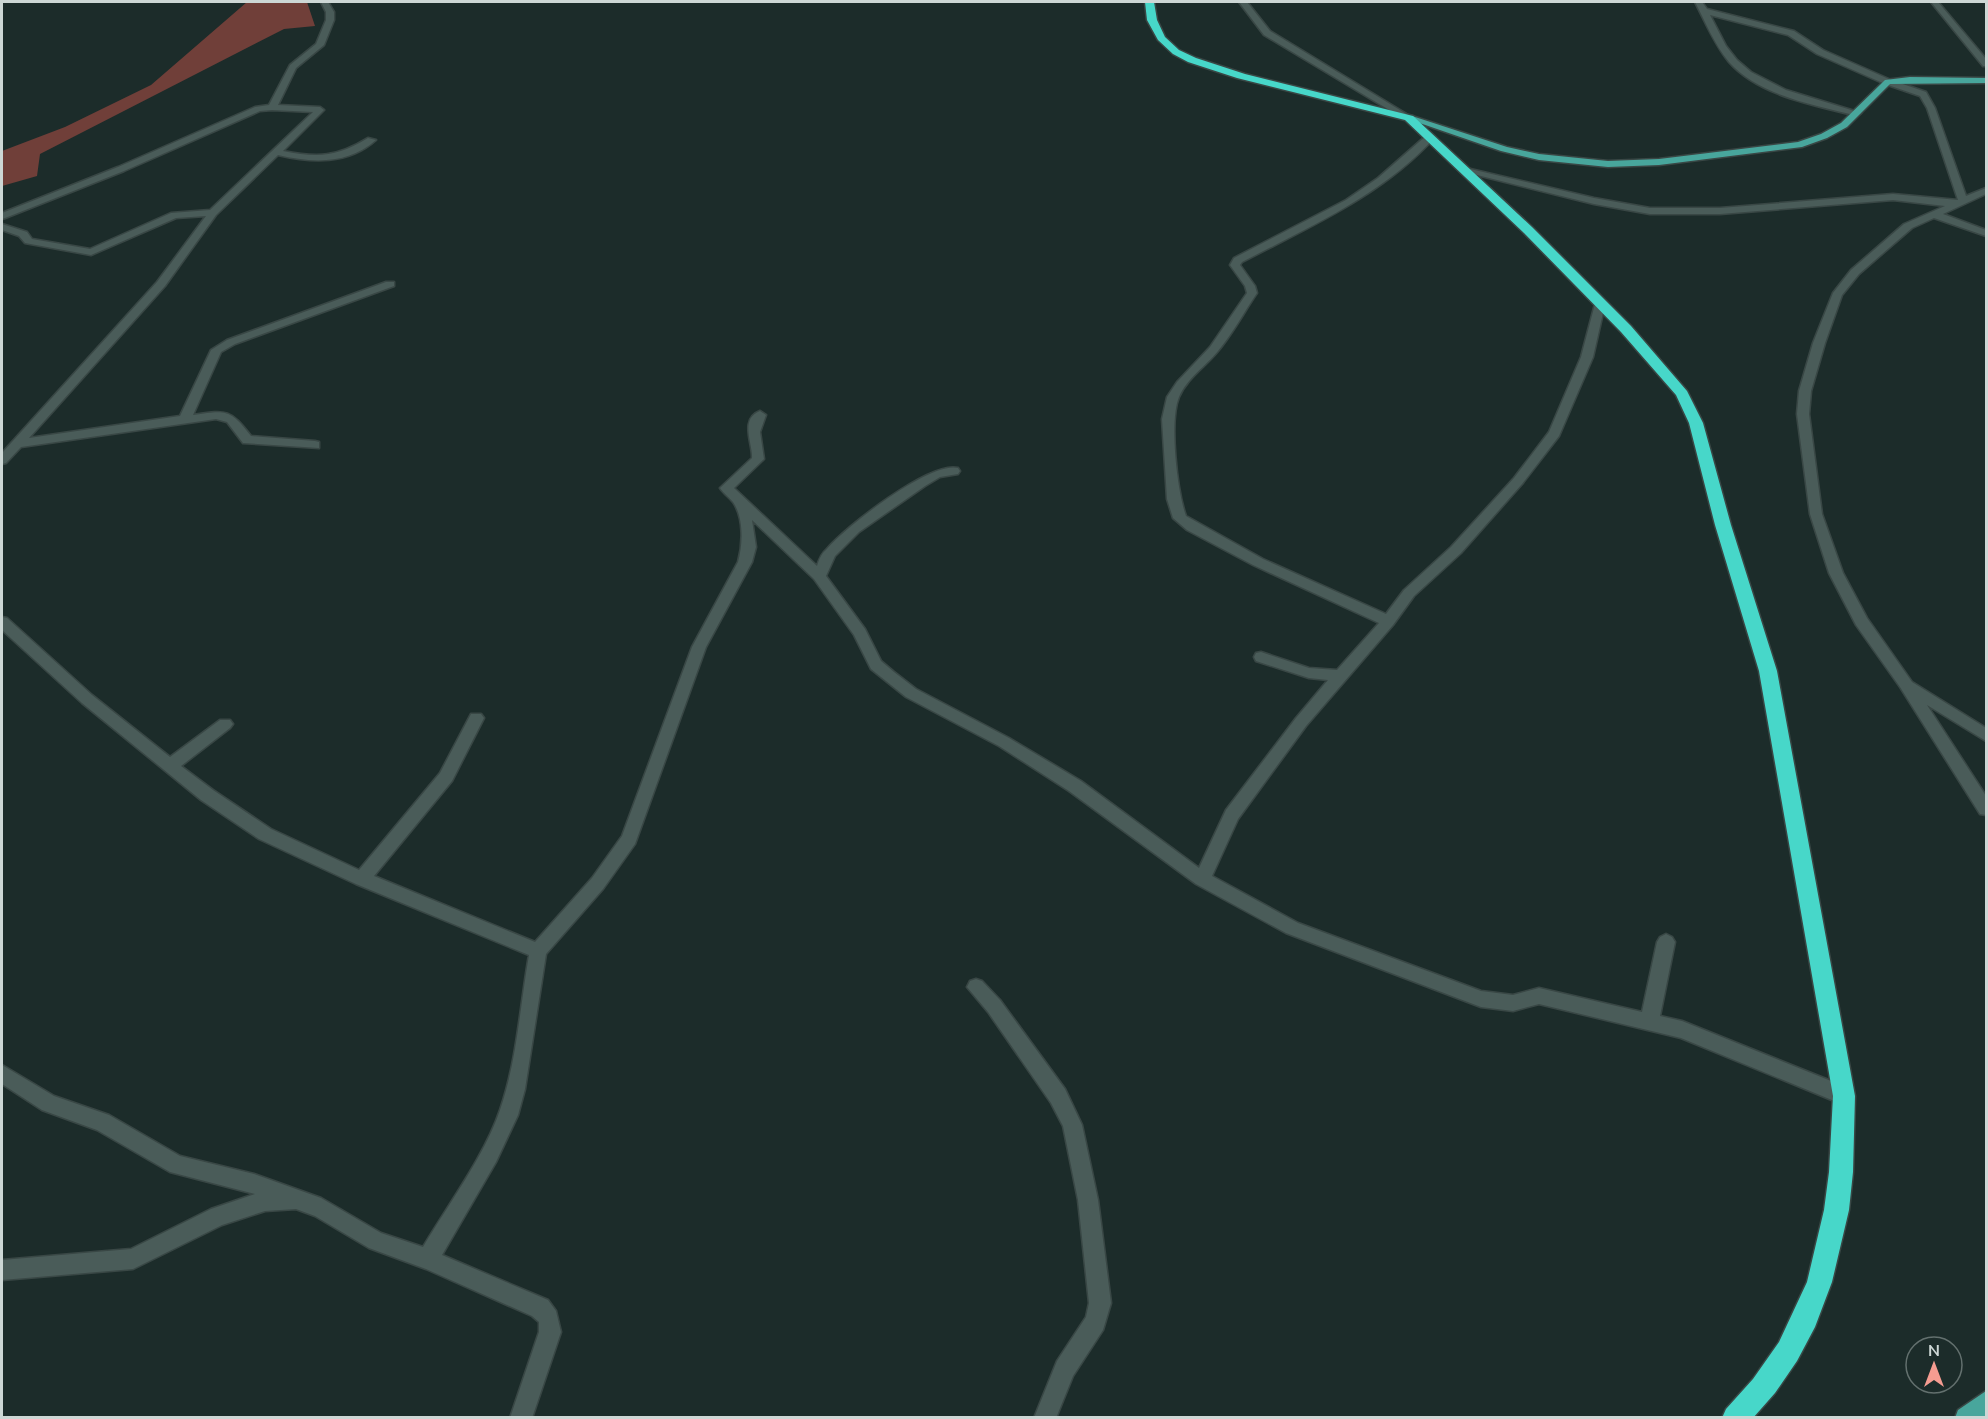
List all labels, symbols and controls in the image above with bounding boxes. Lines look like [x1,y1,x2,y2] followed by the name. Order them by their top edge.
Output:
[1904,1335,1964,1395] north arrow
[1928,1340,1940,1362] text: N

